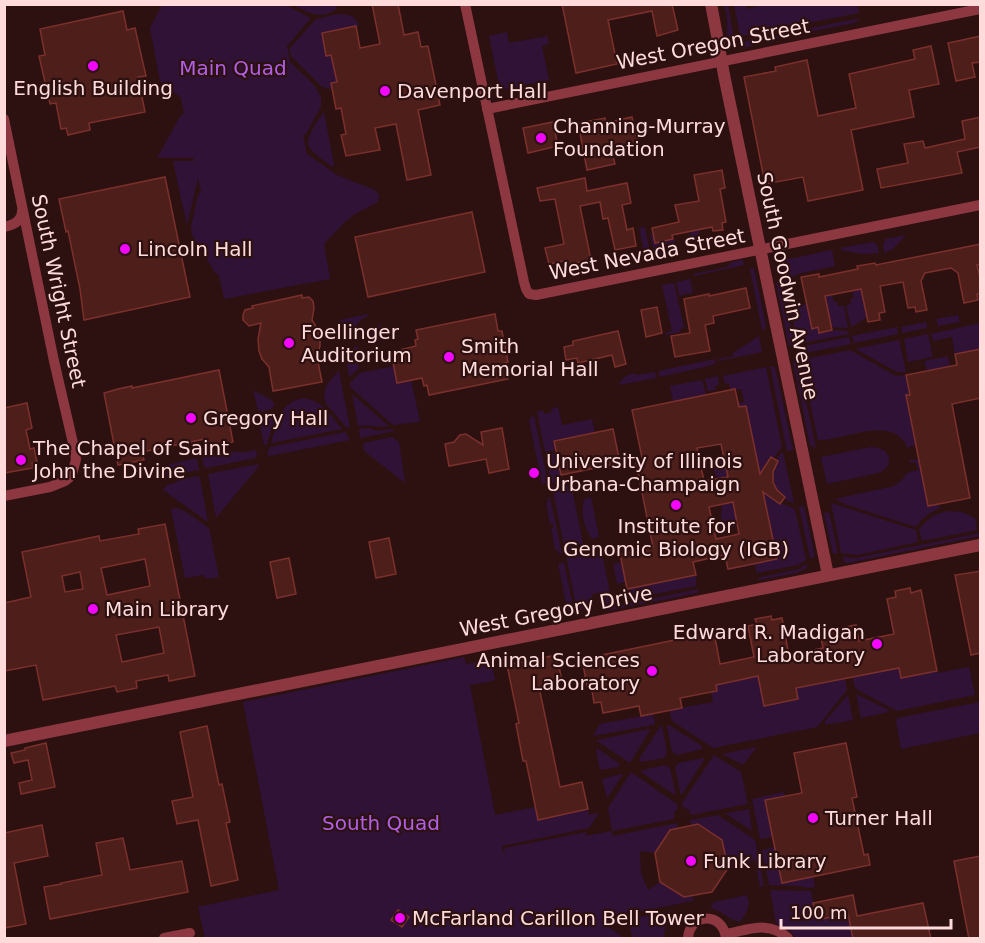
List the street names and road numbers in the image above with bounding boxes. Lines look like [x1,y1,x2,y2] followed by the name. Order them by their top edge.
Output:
[614,13,812,74] street label: West Oregon Street
[752,170,824,402] street label: South Goodwin Avenue
[27,192,91,390] street label: South Wright Street
[547,223,747,285] street label: West Nevada Street
[458,581,654,641] street label: West Gregory Drive

